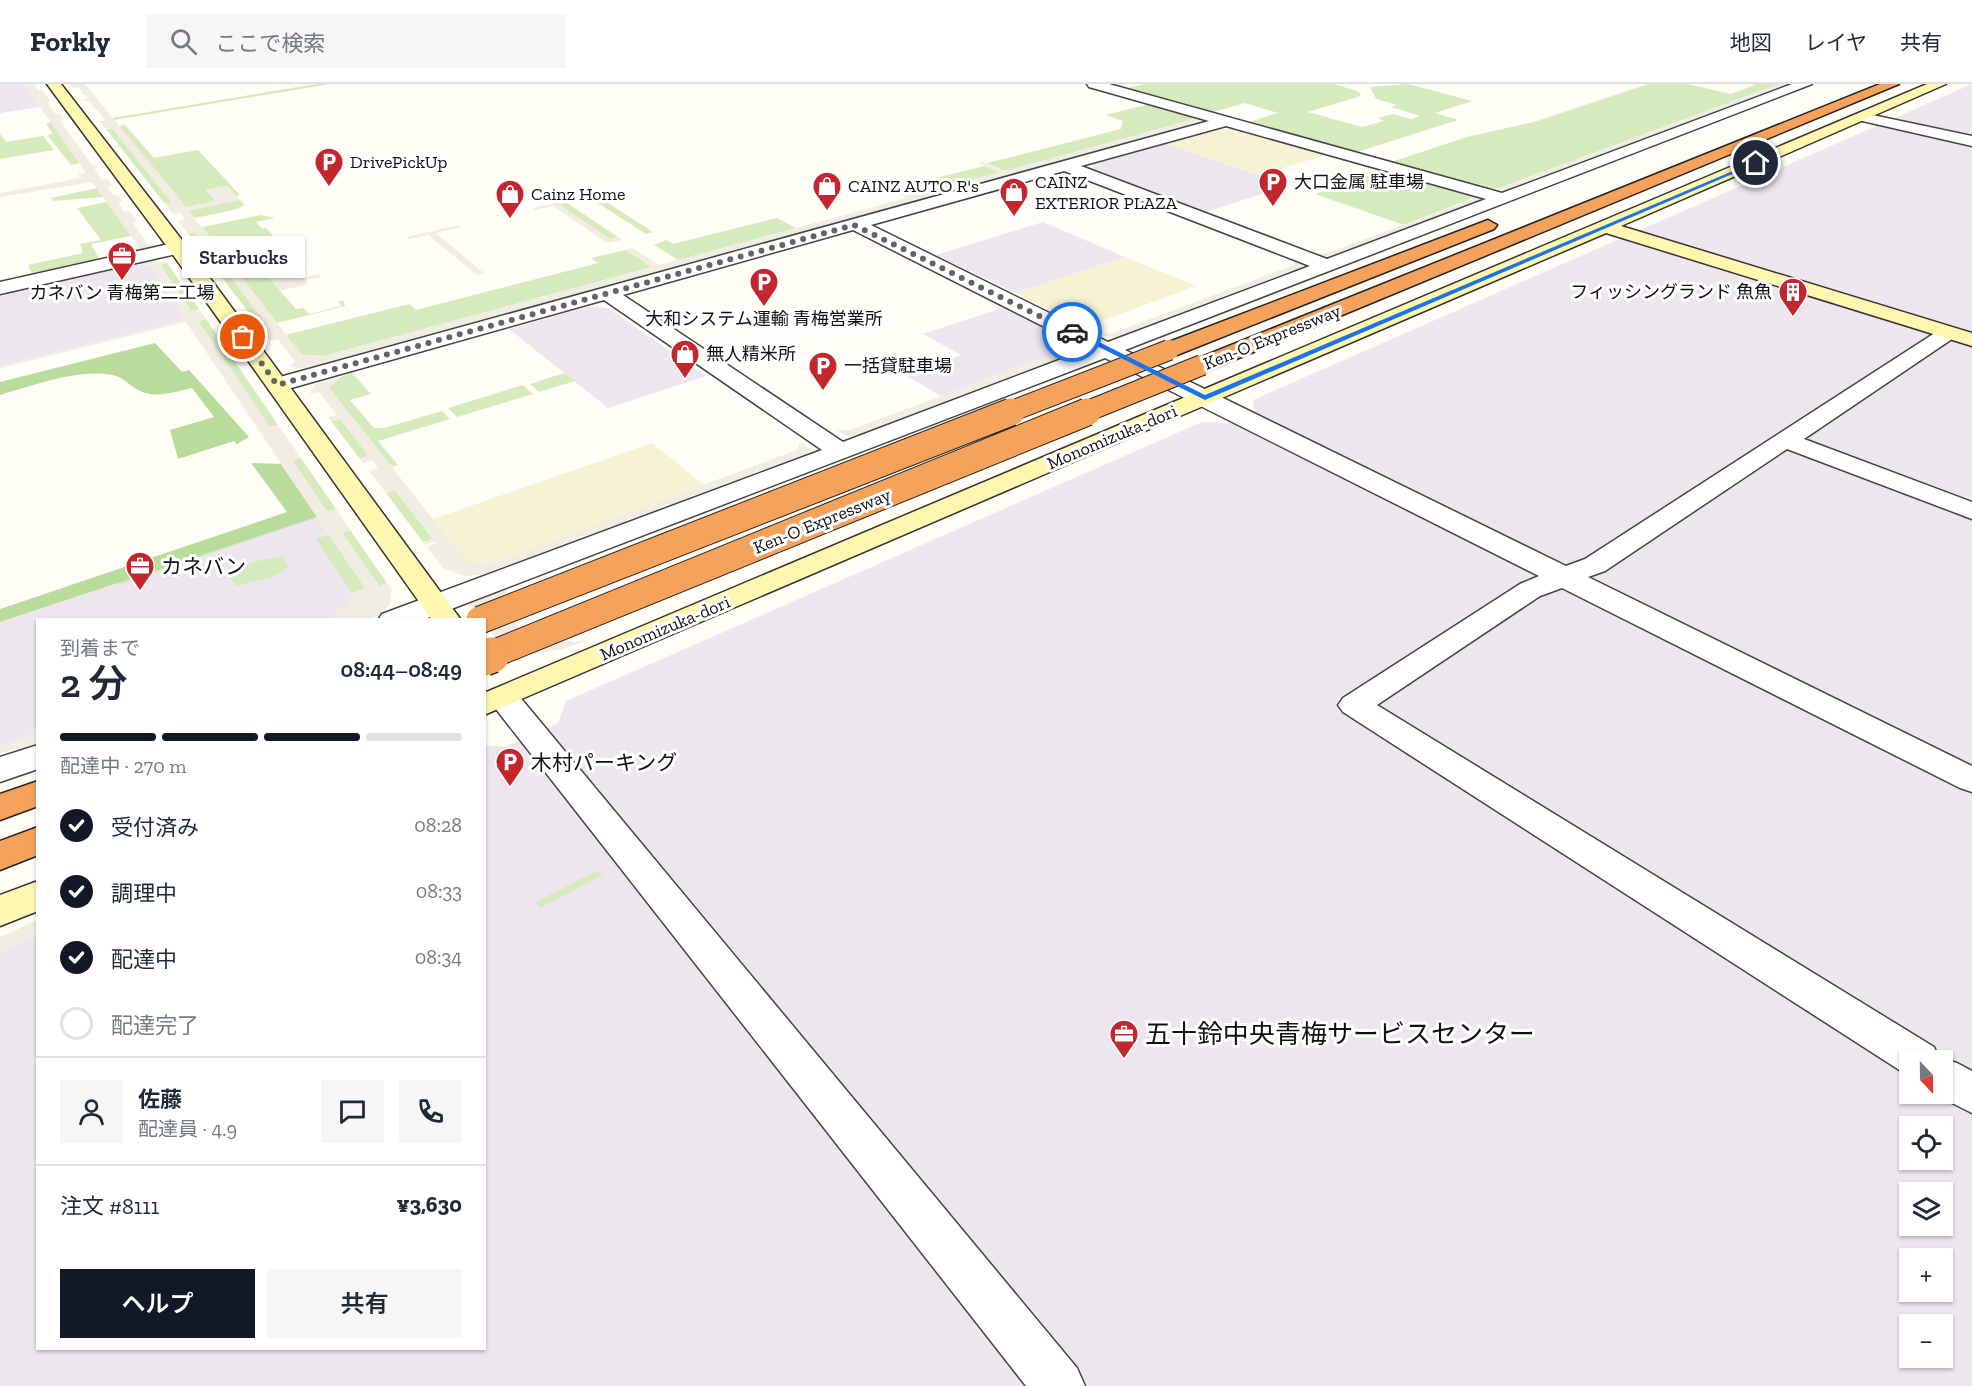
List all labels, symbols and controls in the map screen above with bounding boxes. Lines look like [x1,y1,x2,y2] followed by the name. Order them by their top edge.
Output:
[146,14,566,68] search box
[30,25,110,58] text: Forkly
[167,25,200,58] icon: search
[215,30,325,57] text: ここで検索
[1730,30,1772,55] text: 地図
[1805,30,1867,55] text: レイヤ
[1900,30,1942,55] text: 共有
[1730,137,1781,188] pin
[313,146,345,188] parking icon: DrivePickUp
[1739,146,1772,179] icon: home
[350,151,447,173] place label: DrivePickUp
[1257,166,1289,208] parking icon: 大口金属 駐車場
[811,170,843,212] shop icon: CAINZ AUTO R's
[1035,171,1178,214] place label: CAINZ EXTERIOR PLAZA
[1294,171,1424,193] place label: 大口金属 駐車場
[848,175,979,197] place label: CAINZ AUTO R's
[998,176,1030,218] shop icon: CAINZ EXTERIOR PLAZA
[494,178,526,220] shop icon: Cainz Home
[531,183,626,205] place label: Cainz Home
[182,235,304,277] callout: Starbucks
[106,240,138,282] office icon: カネバン 青梅第二工場
[199,245,288,269] text: Starbucks
[748,266,780,308] parking icon: 大和システム運輸 青梅営業所
[1777,276,1809,318] building icon: フィッシングランド 魚魚
[1570,281,1772,303] place label: フィッシングランド 魚魚
[30,282,215,304] place label: カネバン 青梅第二工場
[1200,299,1345,375] street label: Ken-O Expressway
[1042,302,1102,362] courier
[645,308,883,330] place label: 大和システム運輸 青梅営業所
[217,311,268,362] pin
[1056,316,1089,349] icon: car
[226,320,259,353] icon: bag
[669,338,701,380] shop icon: 無人精米所
[706,343,796,365] place label: 無人精米所
[807,350,839,392] parking icon: 一括貸駐車場
[844,355,952,377] place label: 一括貸駐車場
[1044,400,1180,474] street label: Monomizuka-dori
[750,483,895,559] street label: Ken-O Expressway
[124,550,156,592] office icon: カネバン
[161,554,246,579] place label: カネバン
[597,591,733,665] street label: Monomizuka-dori
[60,636,140,660] text: 到着まで
[341,656,462,683] text: 08:44–08:49
[60,660,128,707] text: 2 分
[494,746,526,788] parking icon: 木村パーキング
[531,750,677,775] place label: 木村パーキング
[60,754,187,778] text: 配達中 · 270 m
[60,809,93,842] icon: check
[414,813,462,837] text: 08:28
[111,814,199,841] text: 受付済み
[60,875,93,908] icon: check
[416,879,462,903] text: 08:33
[111,880,177,907] text: 調理中
[60,941,93,974] icon: check
[415,945,462,969] text: 08:34
[111,946,177,973] text: 配達中
[111,1012,199,1039] text: 配達完了
[1108,1018,1140,1060] office icon: 五十鈴中央青梅サービスセンター
[1145,1018,1535,1050] place label: 五十鈴中央青梅サービスセンター
[1899,1050,1953,1104] north arrow
[1899,1050,1953,1368] map controls
[60,1080,123,1143] button: person
[321,1080,384,1143] button: chat
[399,1080,462,1143] button: phone
[138,1086,182,1113] text: 佐藤
[1899,1116,1953,1170] button: locate
[138,1117,237,1141] text: 配達員 · 4.9
[1899,1182,1953,1236] button: layers
[396,1191,462,1218] text: ¥3,630
[60,1193,159,1220] text: 注文 #8111
[1899,1248,1953,1302] button: +
[60,1269,255,1338] button: ヘルプ
[267,1269,462,1338] button: 共有
[1899,1314,1953,1368] button: −

